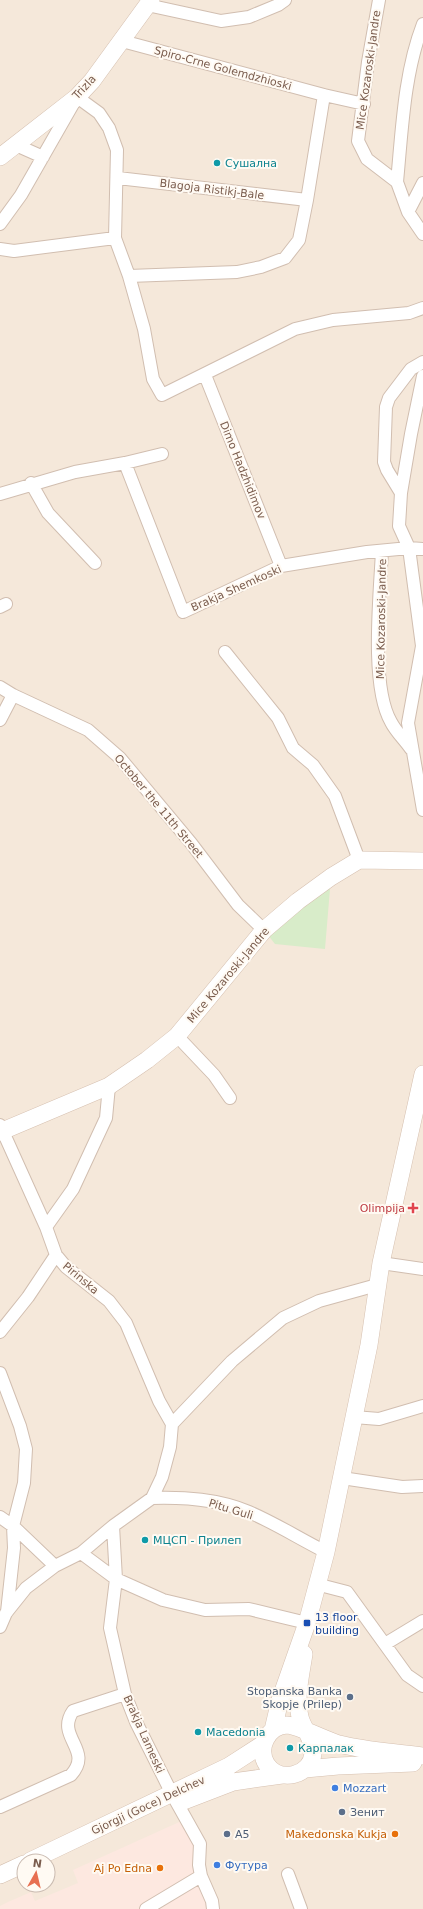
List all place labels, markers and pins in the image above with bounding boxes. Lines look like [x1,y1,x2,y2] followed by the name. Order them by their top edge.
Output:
[225,157,277,170] place label: Сушална
[212,158,222,168] marker: Сушална
[360,1202,405,1215] place label: Olimpija
[408,1203,418,1213] marker: Olimpija
[153,1534,241,1547] place label: МЦСП - Прилеп
[140,1535,150,1545] marker: МЦСП - Прилеп
[315,1611,359,1637] place label: 13 floor building
[302,1618,312,1628] marker: 13 floor building
[247,1685,342,1711] place label: Stopanska Banka Skopje (Prilep)
[345,1692,355,1702] marker: Stopanska Banka Skopje (Prilep)
[206,1726,266,1739] place label: Macedonia
[193,1727,203,1737] marker: Macedonia
[298,1742,354,1755] place label: Карпалак
[285,1743,295,1753] marker: Карпалак
[343,1782,387,1795] place label: Mozzart
[330,1783,340,1793] marker: Mozzart
[350,1806,385,1819] place label: Зенит
[337,1807,347,1817] marker: Зенит
[235,1828,250,1841] place label: A5
[285,1828,387,1841] place label: Makedonska Kukja
[222,1829,232,1839] marker: A5
[390,1829,400,1839] marker: Makedonska Kukja
[225,1859,268,1872] place label: Футура
[212,1860,222,1870] marker: Футура
[94,1862,152,1875] place label: Aj Po Edna
[155,1863,165,1873] marker: Aj Po Edna

